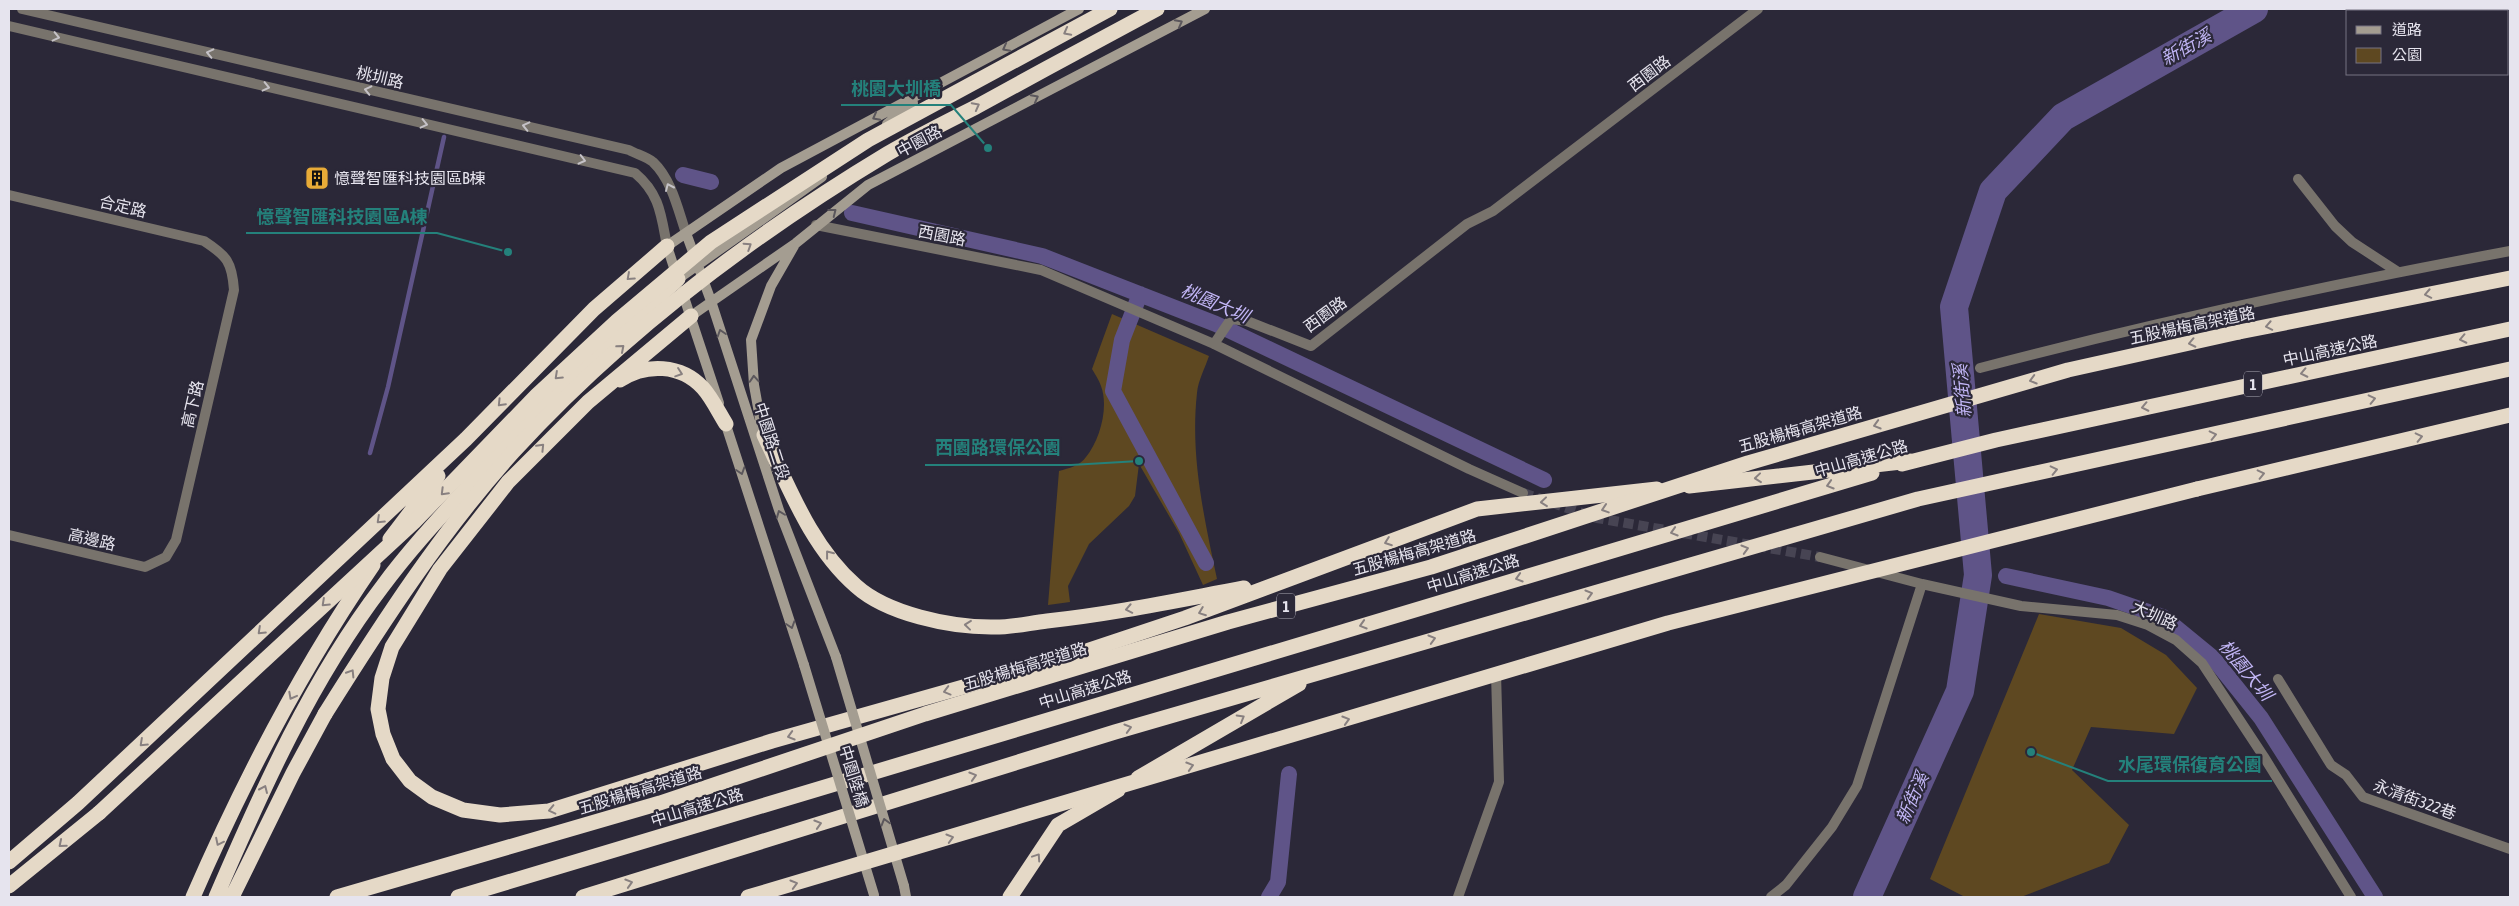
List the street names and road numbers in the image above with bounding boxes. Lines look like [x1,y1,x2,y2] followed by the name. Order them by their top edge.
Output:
[1624,51,1674,95] street label: 西園路
[355,63,405,91] street label: 桃圳路
[894,122,944,160] street label: 中園路
[98,192,148,220] street label: 合定路
[917,222,967,248] street label: 西園路
[1300,293,1350,335] street label: 西園路
[2128,303,2256,347] street label: 五股楊梅高架道路
[2281,331,2379,369] street label: 中山高速公路
[2244,372,2262,396] road number: 1
[178,379,206,429] street label: 高下路
[751,400,793,482] street label: 中園路二段
[1736,403,1864,455] street label: 五股楊梅高架道路
[1812,436,1910,480] street label: 中山高速公路
[67,525,117,553] street label: 高邊路
[1350,526,1478,578] street label: 五股楊梅高架道路
[1424,550,1522,596] street label: 中山高速公路
[1277,594,1295,618] road number: 1
[2129,597,2181,633] street label: 大圳路
[961,639,1089,693] street label: 五股楊梅高架道路
[1036,666,1134,712] street label: 中山高速公路
[836,743,872,809] street label: 中園陸橋
[576,763,704,817] street label: 五股楊梅高架道路
[2371,776,2459,822] street label: 永清街322巷
[648,784,746,830] street label: 中山高速公路

